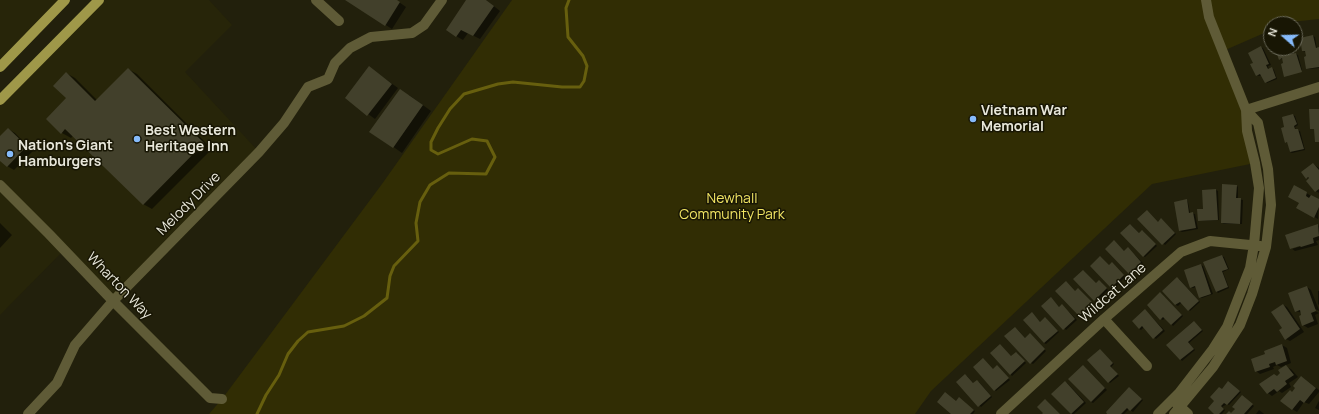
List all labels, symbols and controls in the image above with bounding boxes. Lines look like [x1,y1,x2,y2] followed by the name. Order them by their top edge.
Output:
[1263,16,1303,56] north arrow
[1264,26,1281,38] text: N
[981,103,1067,136] place label: Vietnam War Memorial
[968,114,978,124] marker: Vietnam War Memorial
[145,123,236,156] place label: Best Western Heritage Inn
[132,134,142,144] marker: Best Western Heritage Inn
[18,138,113,170] place label: Nation's Giant Hamburgers
[5,149,15,159] marker: Nation's Giant Hamburgers
[154,169,224,239] street label: Melody Drive
[679,191,785,224] park label: Newhall Community Park
[83,249,155,323] street label: Wharton Way
[1076,259,1150,327] street label: Wildcat Lane

